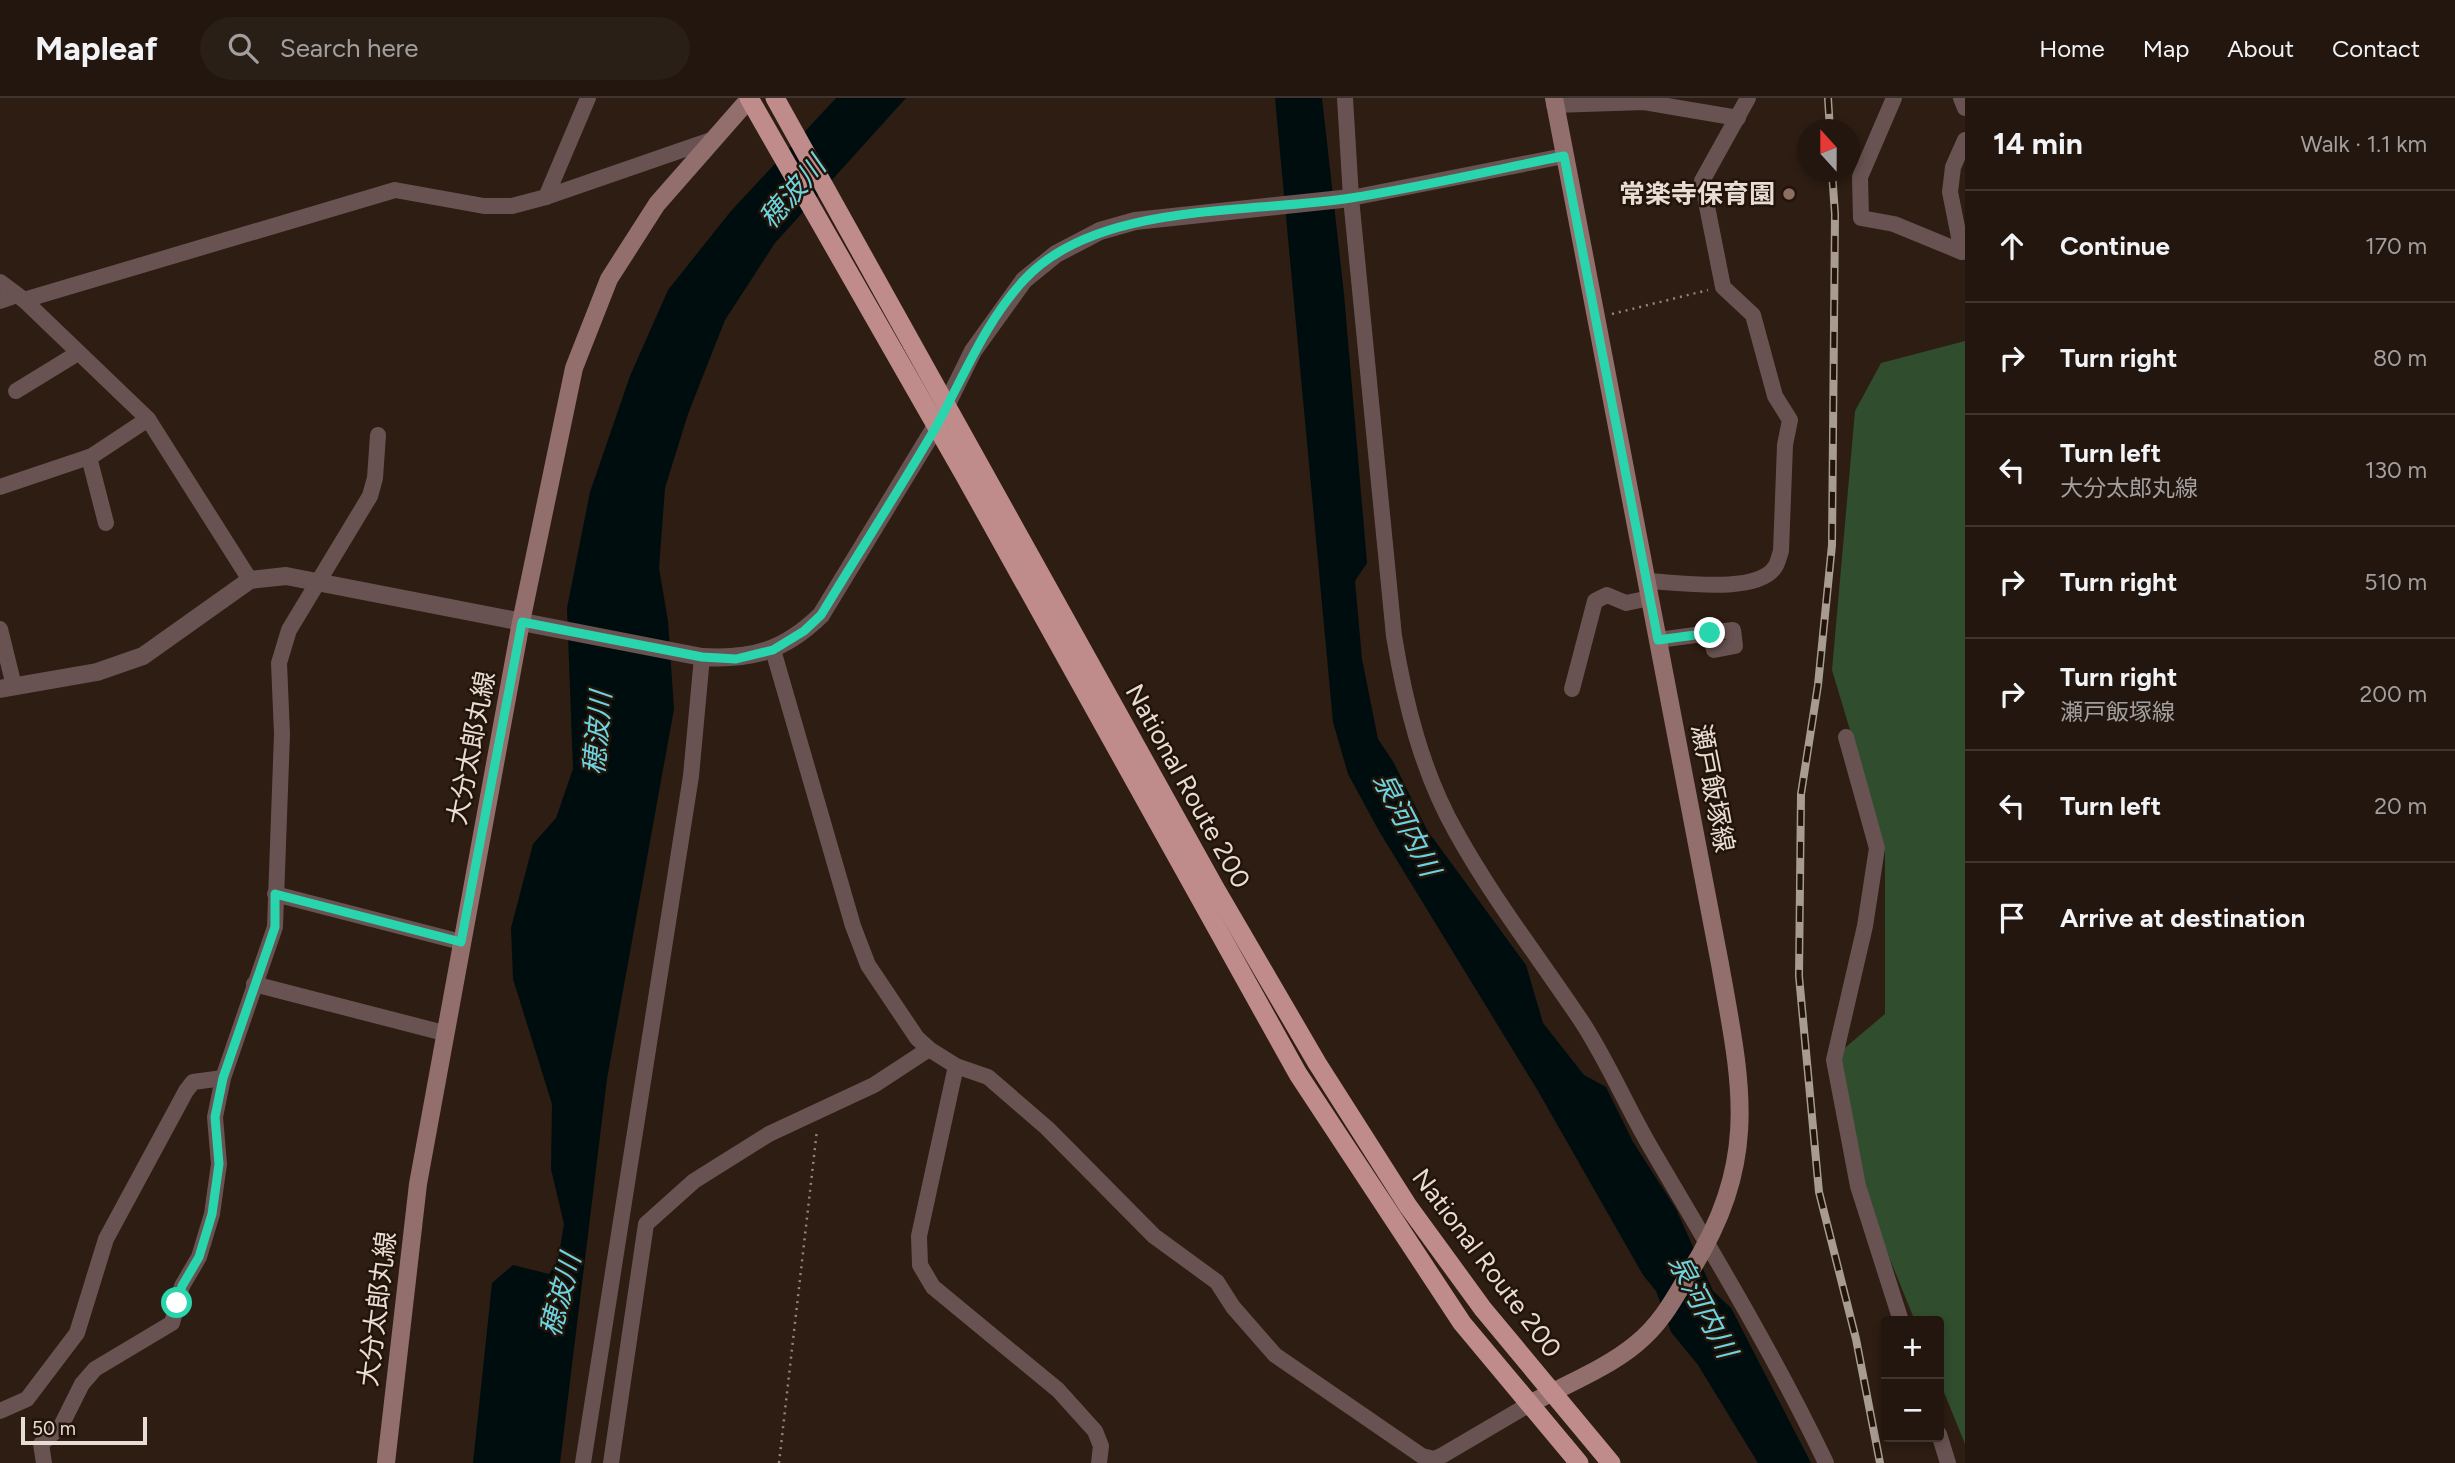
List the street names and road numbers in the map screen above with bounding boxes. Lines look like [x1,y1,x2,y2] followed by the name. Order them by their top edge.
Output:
[440,668,502,828] street label: 大分太郎丸線
[1119,678,1257,894] street label: National Route 200
[1685,721,1741,855] street label: 瀬戸飯塚線
[1406,1162,1568,1364] street label: National Route 200
[352,1230,402,1388] street label: 大分太郎丸線

